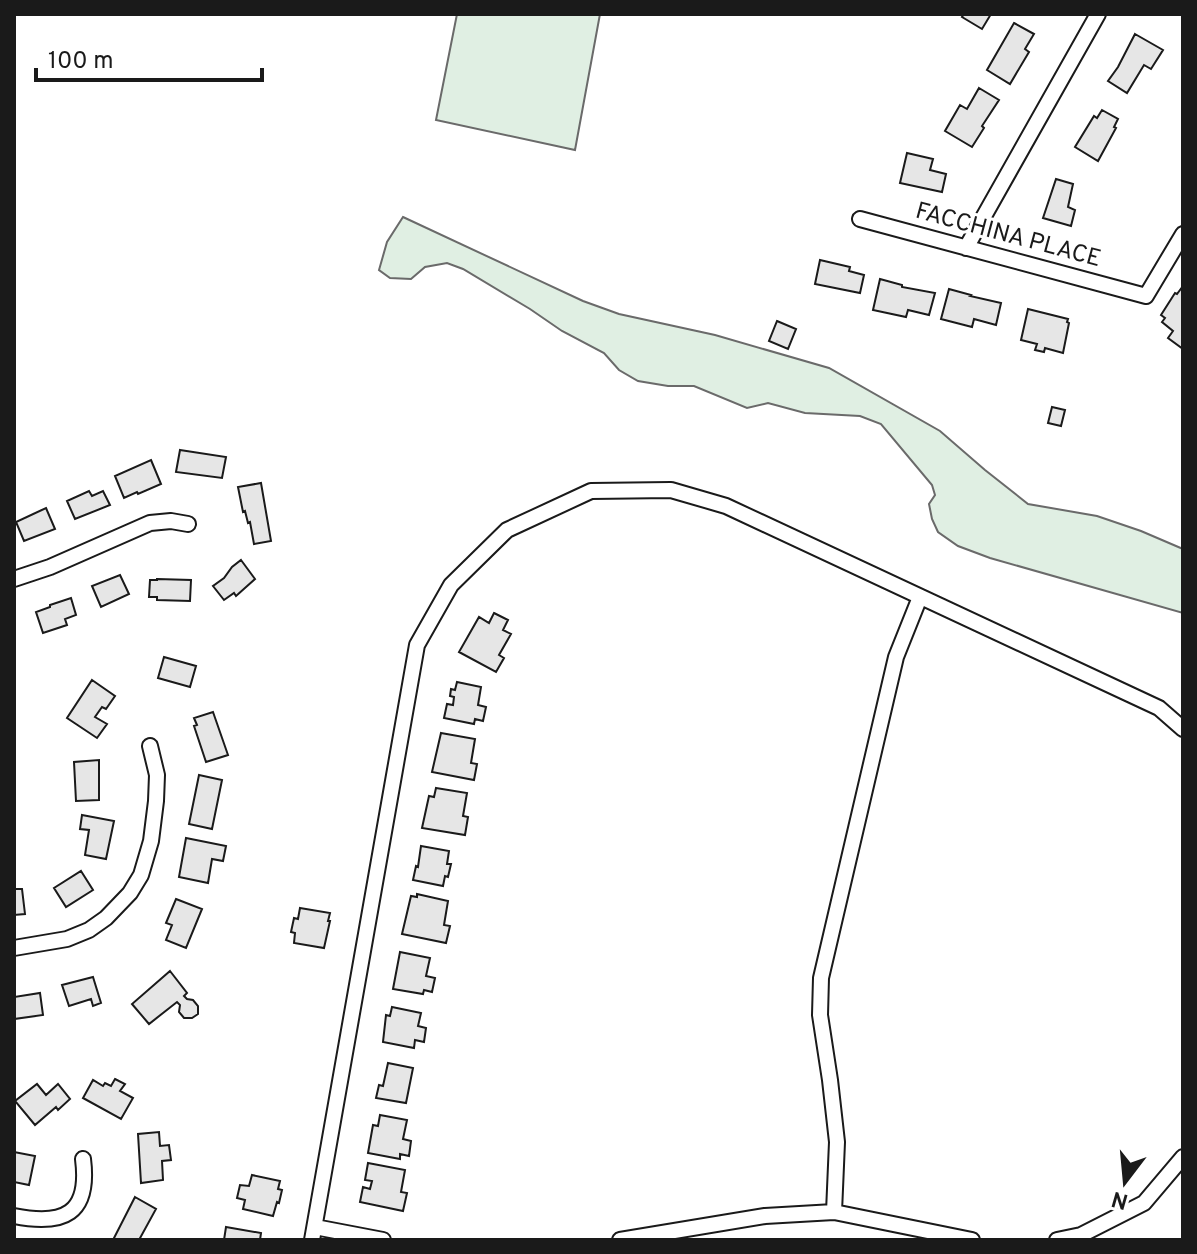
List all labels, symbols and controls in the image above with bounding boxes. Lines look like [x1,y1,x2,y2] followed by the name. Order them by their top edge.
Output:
[36,32,262,82] scale bar
[48,47,114,77] text: 100 m
[912,197,1104,275] street label: FACCHINA PLACE
[1085,1142,1165,1222] north arrow
[1109,1184,1131,1214] text: N

